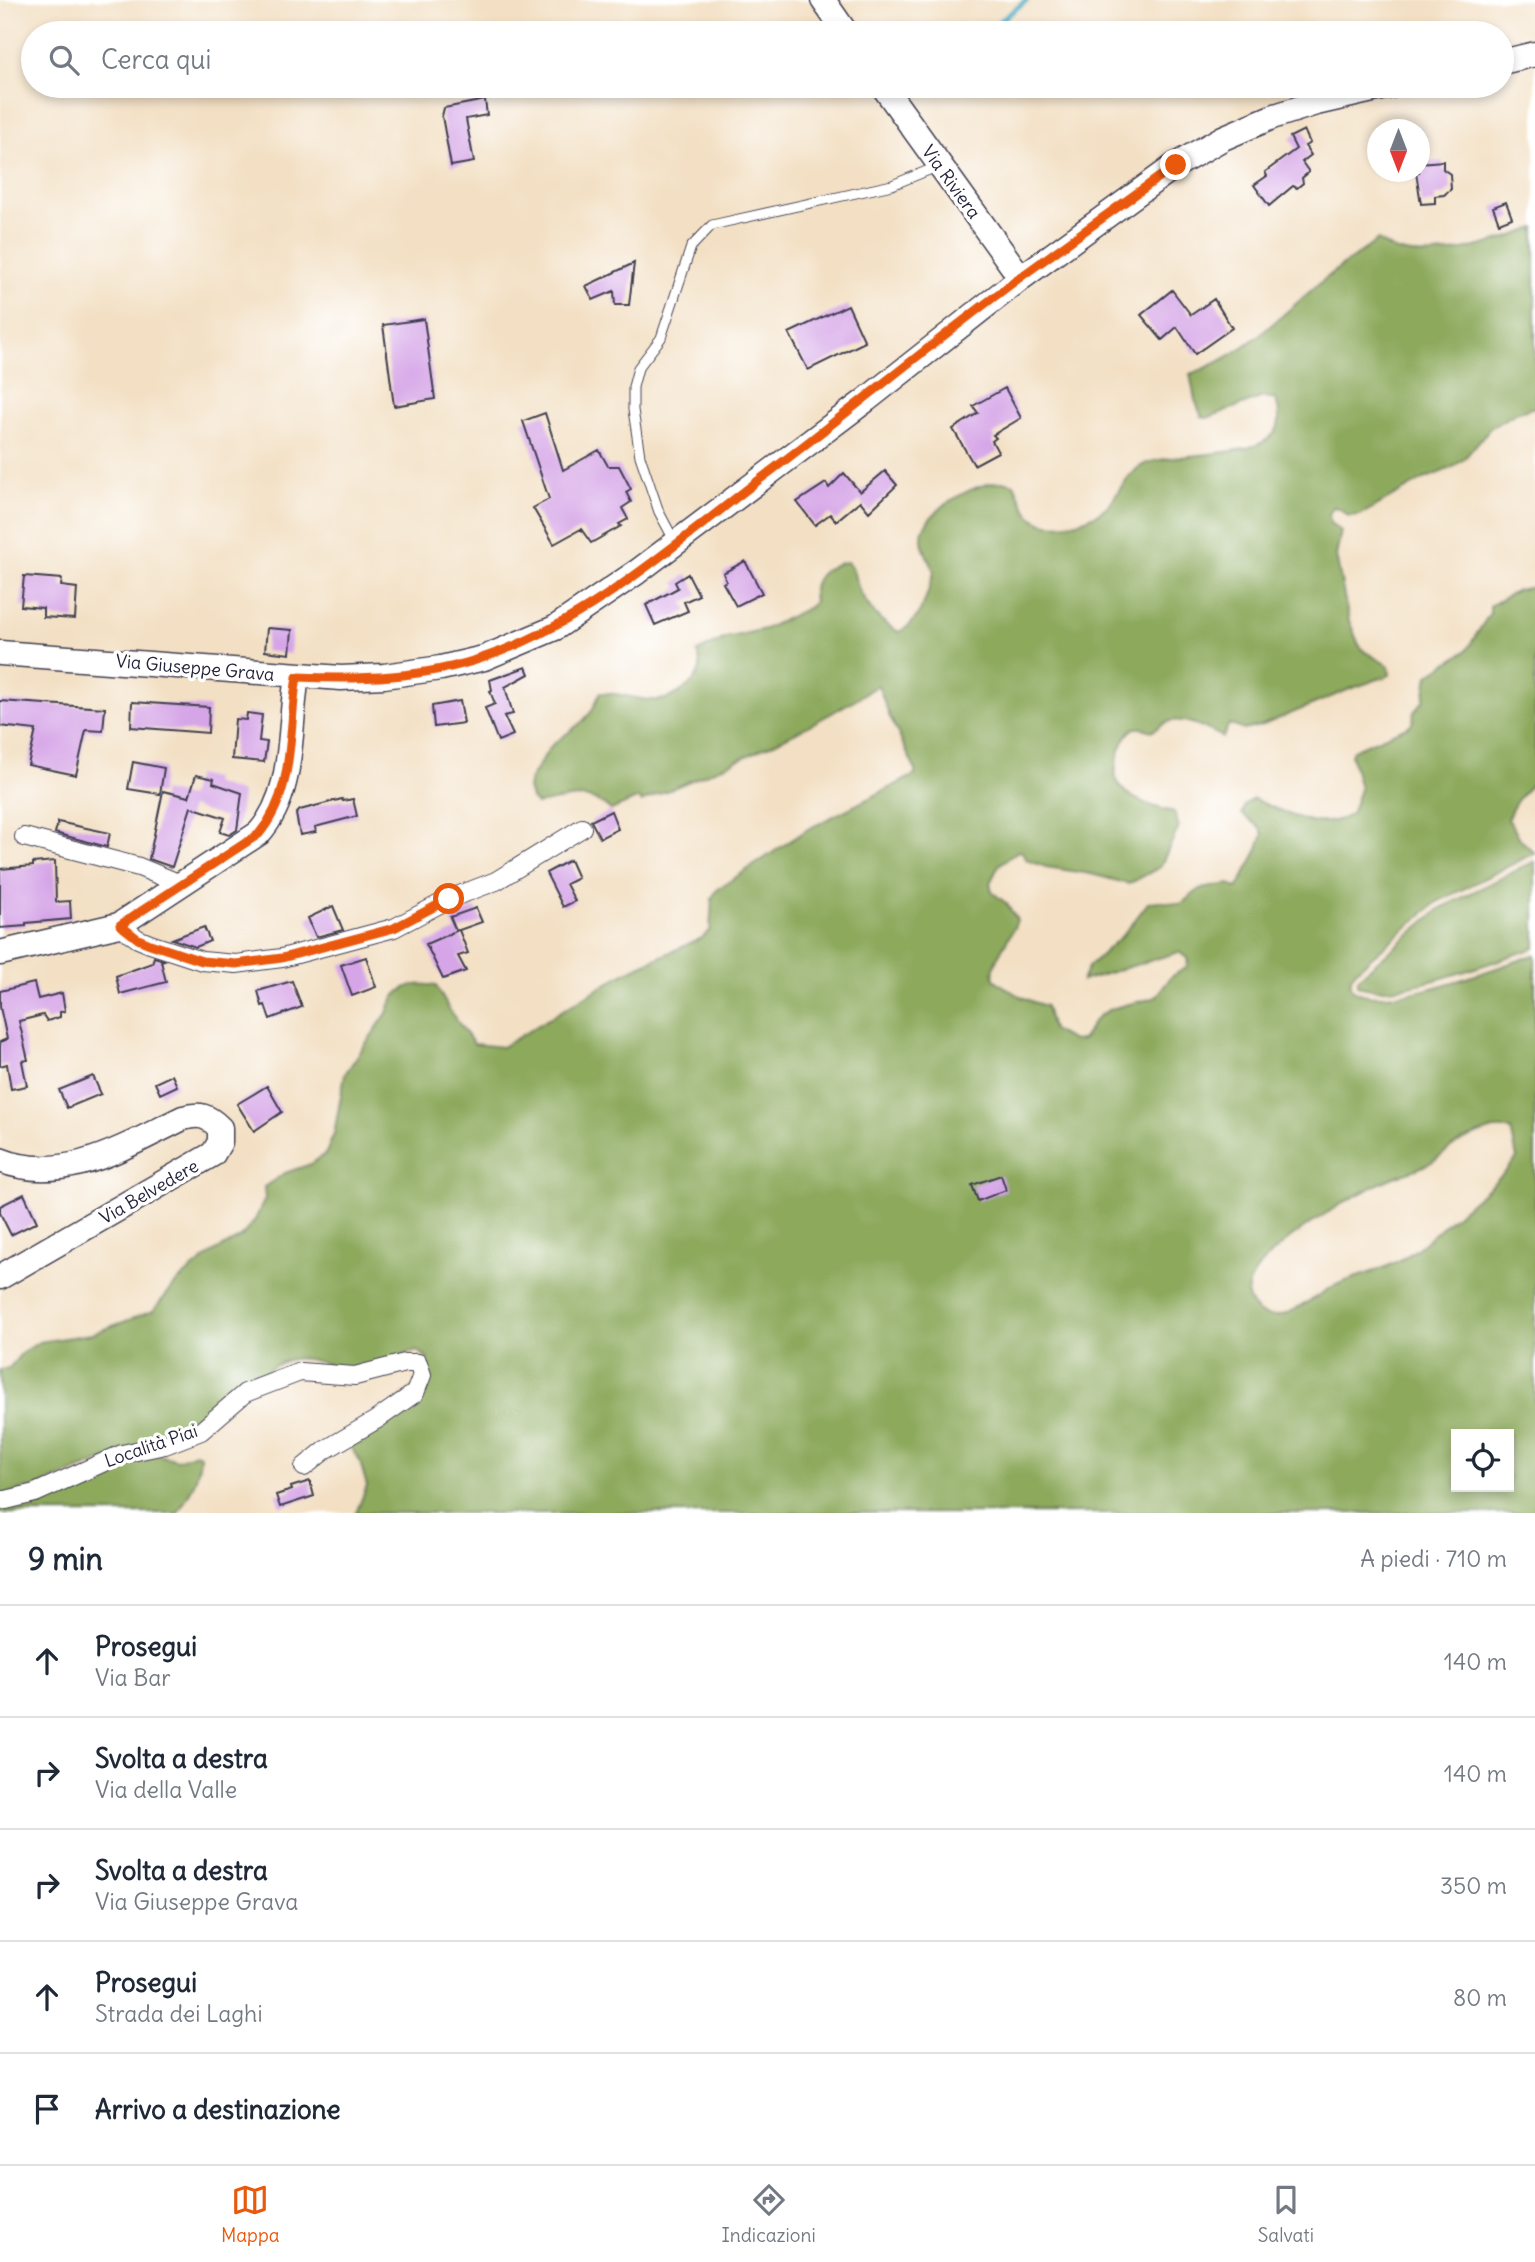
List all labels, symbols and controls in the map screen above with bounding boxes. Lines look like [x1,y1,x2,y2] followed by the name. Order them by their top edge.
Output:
[21,21,1514,98] search box
[45,41,83,79] icon: search
[101,43,211,76] text: Cerca qui
[1367,119,1430,182] north arrow
[917,140,986,223] street label: Via Riviera
[1160,149,1191,180] route end
[115,649,275,686] street label: Via Giuseppe Grava
[433,883,464,914] route start
[95,1154,202,1229] street label: Via Belvedere
[101,1419,200,1472] street label: Località Piai
[1451,1429,1514,1492] map controls
[1451,1429,1514,1492] button: locate
[28,1540,103,1578] text: 9 min
[1360,1544,1507,1573] text: A piedi · 710 m
[95,1630,197,1663] text: Prosegui
[28,1642,66,1680] icon: ahead
[1444,1647,1507,1676] text: 140 m
[95,1663,171,1692] text: Via Bar
[95,1742,268,1775] text: Svolta a destra
[28,1754,66,1792] icon: right
[1444,1759,1507,1788] text: 140 m
[95,1775,237,1804] text: Via della Valle
[95,1854,268,1887] text: Svolta a destra
[28,1866,66,1904] icon: right
[1440,1871,1507,1900] text: 350 m
[95,1887,298,1916] text: Via Giuseppe Grava
[95,1966,197,1999] text: Prosegui
[28,1978,66,2016] icon: ahead
[1453,1983,1507,2012] text: 80 m
[95,1999,263,2028] text: Strada dei Laghi
[28,2090,66,2128] icon: arrive
[95,2093,341,2126] text: Arrivo a destinazione
[221,2181,280,2247] tab: Mappa
[722,2181,816,2247] tab: Indicazioni
[1258,2181,1314,2247] tab: Salvati

